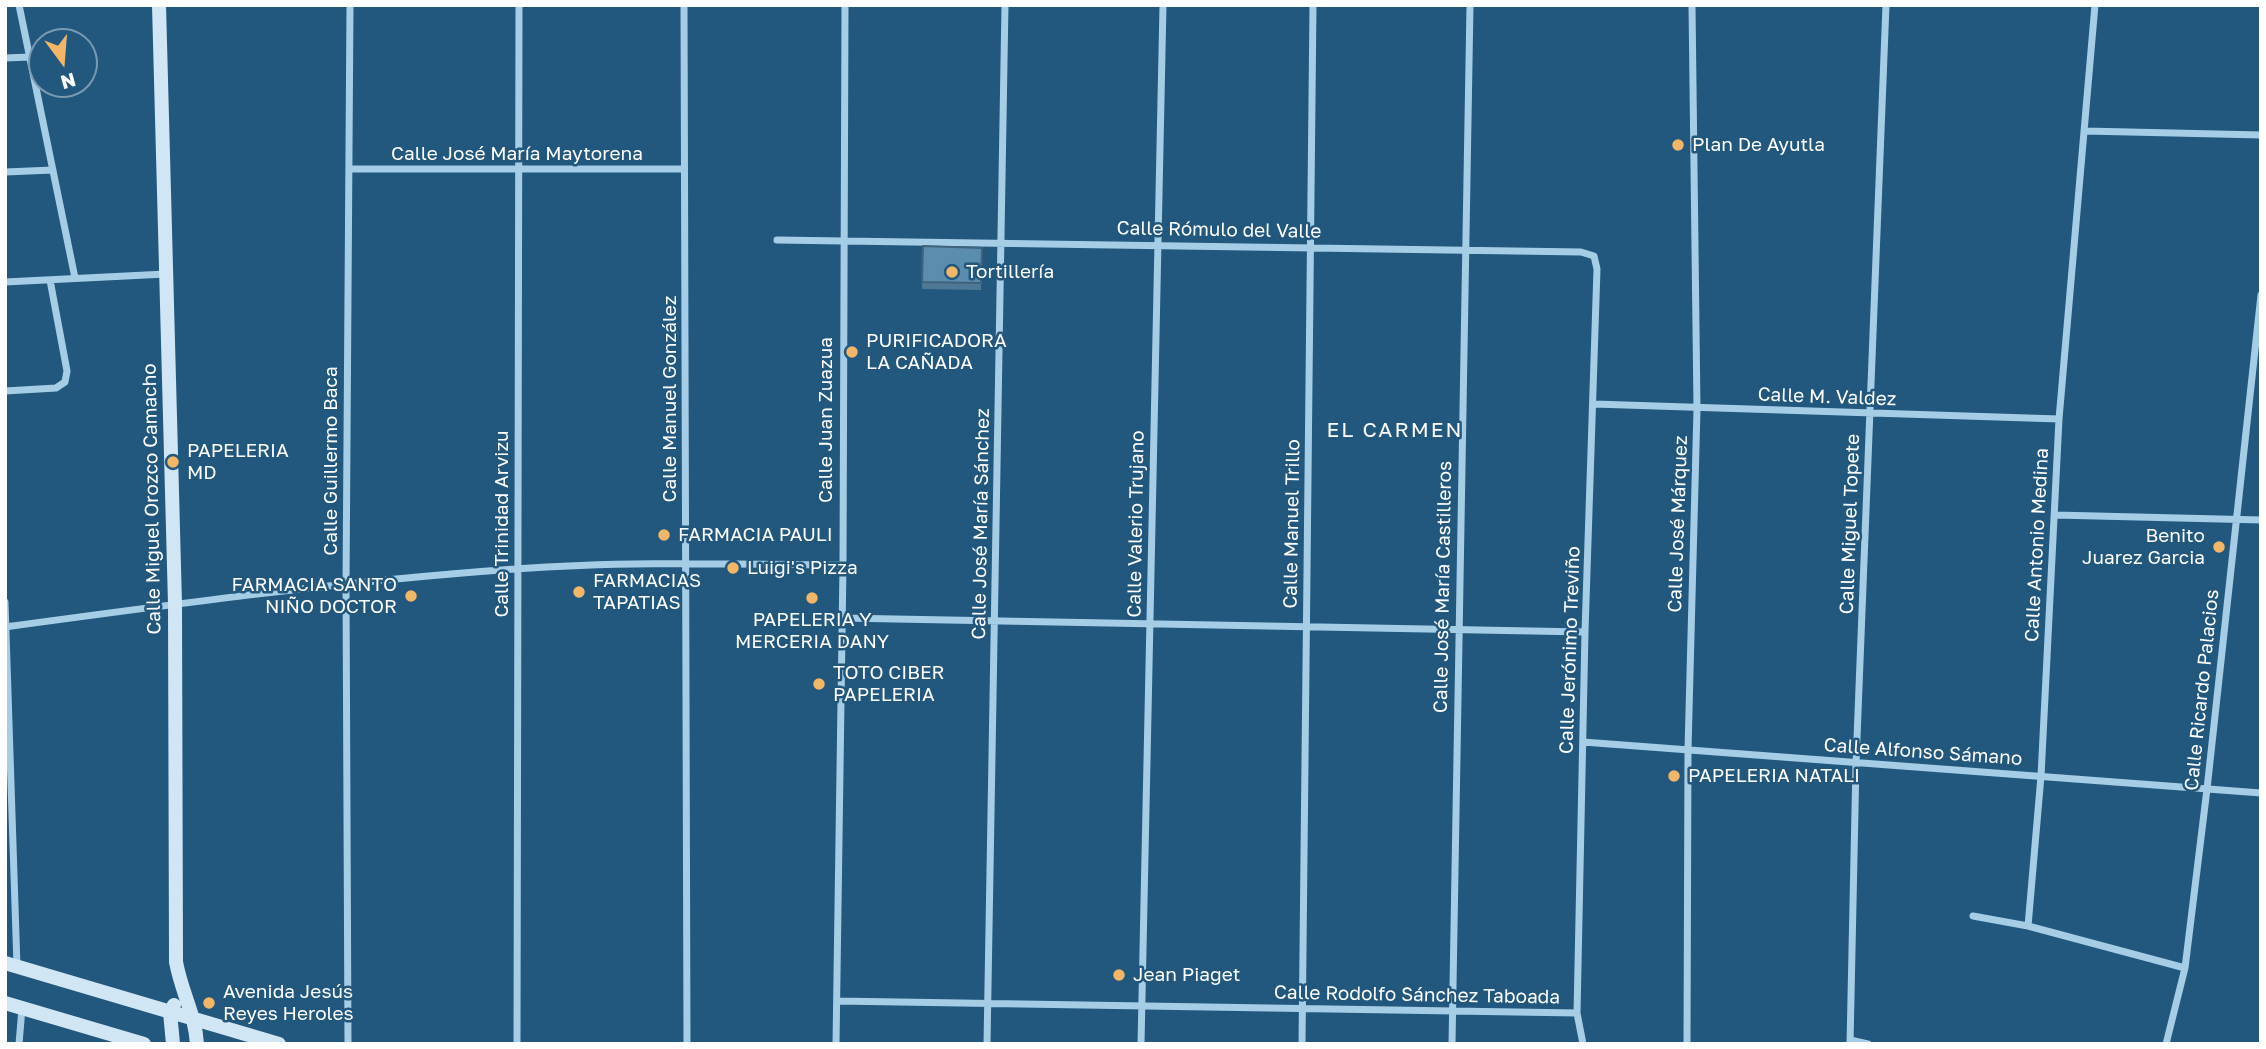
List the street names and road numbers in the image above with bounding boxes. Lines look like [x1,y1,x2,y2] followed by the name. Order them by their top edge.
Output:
[391,143,643,165] street label: Calle José María Maytorena
[1116,217,1322,243] street label: Calle Rómulo del Valle
[659,295,681,503] street label: Calle Manuel González
[815,337,837,503] street label: Calle Juan Zuazua
[138,363,166,635] street label: Calle Miguel Orozco Camacho
[320,366,342,556] street label: Calle Guillermo Baca
[1757,383,1897,411] street label: Calle M. Valdez
[968,408,994,640] street label: Calle José María Sánchez
[491,430,513,618] street label: Calle Trinidad Arvizu
[1123,430,1149,618] street label: Calle Valerio Trujano
[1835,433,1865,615] street label: Calle Miguel Topete
[1664,435,1692,613] street label: Calle José Márquez
[1279,439,1305,609] street label: Calle Manuel Trillo
[2021,447,2053,643] street label: Calle Antonio Medina
[1429,461,1457,713] street label: Calle José María Castilleros
[1555,546,1585,754] street label: Calle Jerónimo Treviño
[2180,588,2224,792] street label: Calle Ricardo Palacios
[1823,734,2023,770] street label: Calle Alfonso Sámano
[1274,981,1560,1009] street label: Calle Rodolfo Sánchez Taboada

